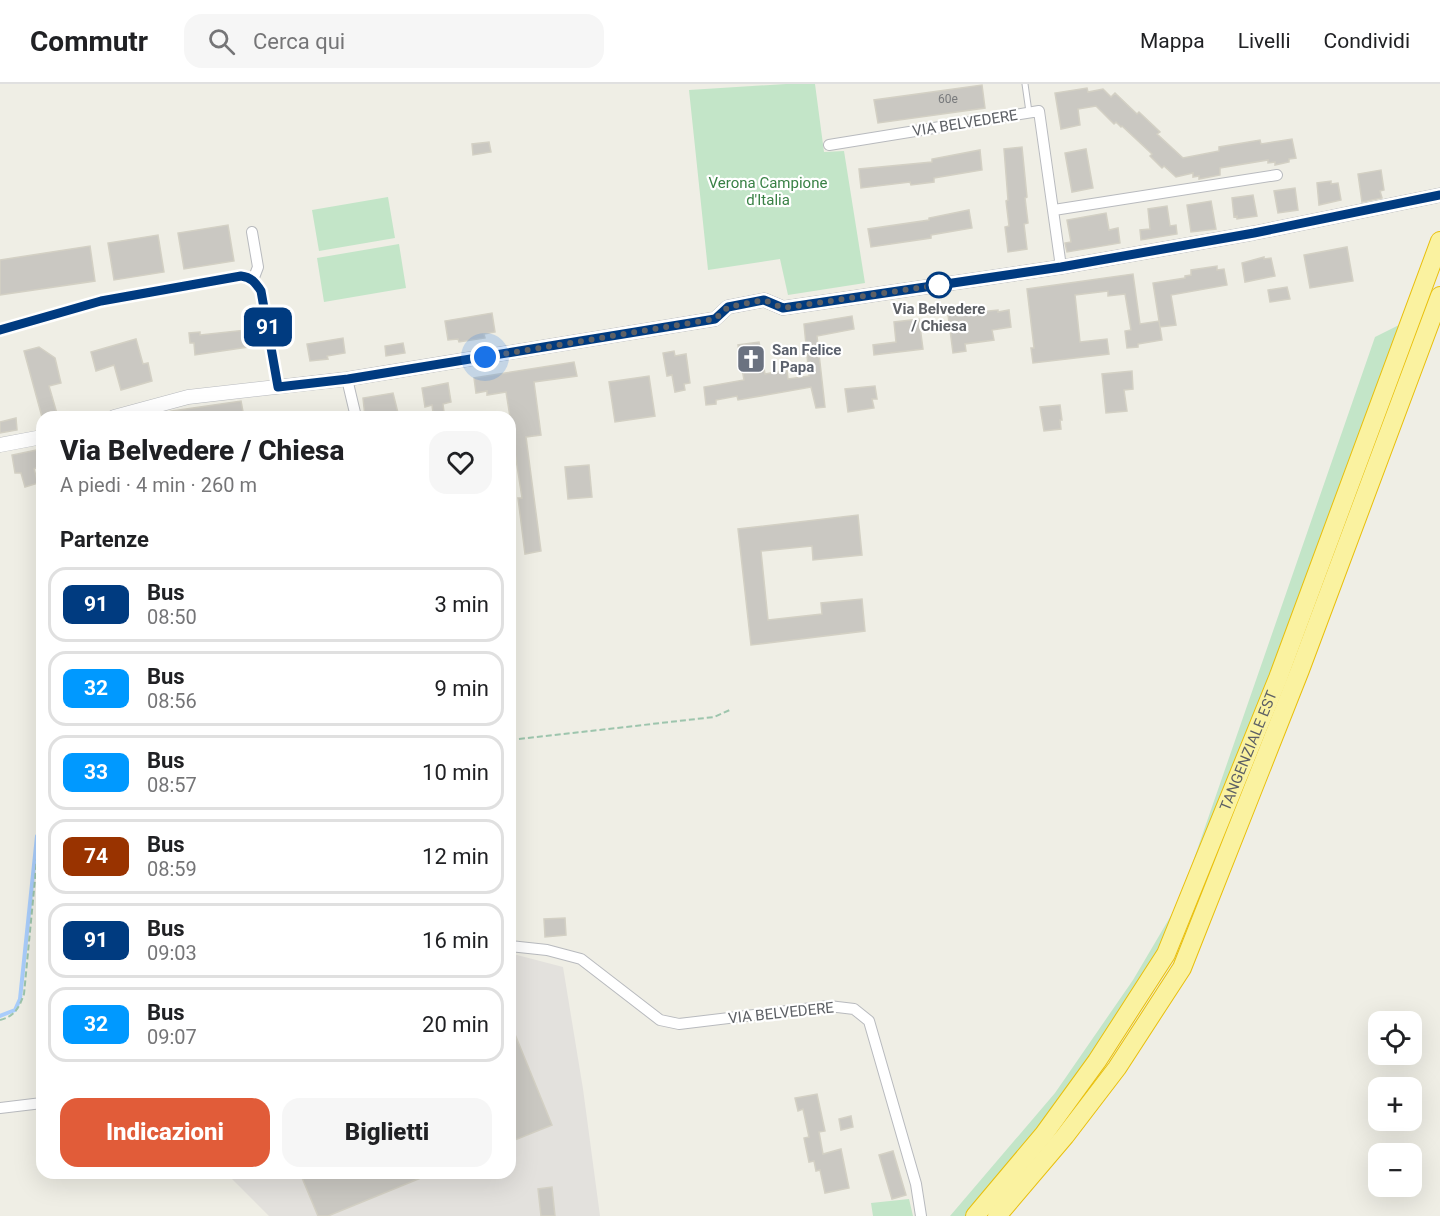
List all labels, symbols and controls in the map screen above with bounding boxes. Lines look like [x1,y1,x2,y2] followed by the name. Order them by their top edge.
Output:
[184,14,604,68] search box
[30,25,148,58] text: Commutr
[205,25,238,58] icon: search
[253,29,345,54] text: Cerca qui
[1140,29,1205,53] text: Mappa
[1238,29,1291,53] text: Livelli
[1324,29,1410,53] text: Condividi
[938,92,958,106] house number: 60e
[911,106,1019,140] street label: VIA BELVEDERE
[709,174,827,209] park label: Verona Campione d'Italia
[926,272,952,298] marker: Via Belvedere / Chiesa
[893,300,985,335] place label: Via Belvedere / Chiesa
[241,308,295,346] line badge: 91
[256,315,280,339] text: 91
[772,341,841,376] place label: San Felice I Papa
[470,342,500,372] your location
[735,343,767,375] church icon: San Felice I Papa
[429,431,492,494] button: heart
[60,434,344,467] text: Via Belvedere / Chiesa
[60,473,257,497] text: A piedi · 4 min · 260 m
[60,527,149,552] text: Partenze
[147,580,185,605] text: Bus
[84,592,108,616] text: 91
[434,592,489,617] text: 3 min
[147,605,197,629] text: 08:50
[147,664,185,689] text: Bus
[84,676,108,700] text: 32
[434,676,489,701] text: 9 min
[1216,688,1281,814] street label: TANGENZIALE EST
[147,689,197,713] text: 08:56
[147,748,185,773] text: Bus
[84,760,108,784] text: 33
[422,760,489,785] text: 10 min
[147,773,197,797] text: 08:57
[147,832,185,857] text: Bus
[84,844,108,868] text: 74
[422,844,489,869] text: 12 min
[147,857,197,881] text: 08:59
[147,916,185,941] text: Bus
[84,928,108,952] text: 91
[422,928,489,953] text: 16 min
[147,941,197,965] text: 09:03
[727,998,835,1027] street label: VIA BELVEDERE
[147,1000,185,1025] text: Bus
[1368,1011,1422,1197] map controls
[1368,1011,1422,1065] button: locate
[84,1012,108,1036] text: 32
[422,1012,489,1037] text: 20 min
[147,1025,197,1049] text: 09:07
[1368,1077,1422,1131] button: +
[60,1098,270,1167] button: Indicazioni
[282,1098,492,1167] button: Biglietti
[1368,1143,1422,1197] button: −

